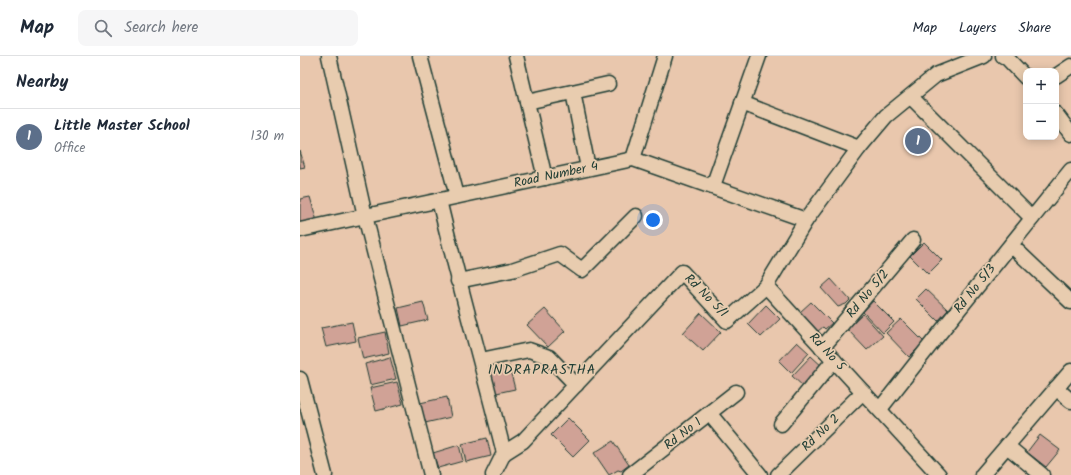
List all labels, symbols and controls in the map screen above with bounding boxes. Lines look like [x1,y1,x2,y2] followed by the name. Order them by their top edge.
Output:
[78,10,358,46] search box
[20,13,54,43] text: Map
[124,16,198,40] text: Search here
[92,17,114,39] icon: search
[913,17,937,39] text: Map
[959,17,997,39] text: Layers
[1019,17,1051,39] text: Share
[1023,68,1059,140] map controls
[1023,68,1059,104] button: +
[16,69,68,96] text: Nearby
[1023,104,1059,140] button: −
[54,114,190,138] text: Little Master School
[27,126,31,147] text: 1
[250,126,284,147] text: 130 m
[905,126,931,156] pin: 1
[54,138,85,159] text: Office
[512,156,600,194] street label: Road Number 4
[643,210,663,230] your location
[949,260,1001,318] street label: Rd No 5/3
[841,265,895,323] street label: Rd No 5/2
[679,269,733,323] street label: Rd No 5/1
[804,328,851,377] street label: Rd No 5
[488,359,596,381] district label: INDRAPRASTHA
[797,409,845,457] street label: Rd No 2
[659,412,707,456] street label: Rd No 1

